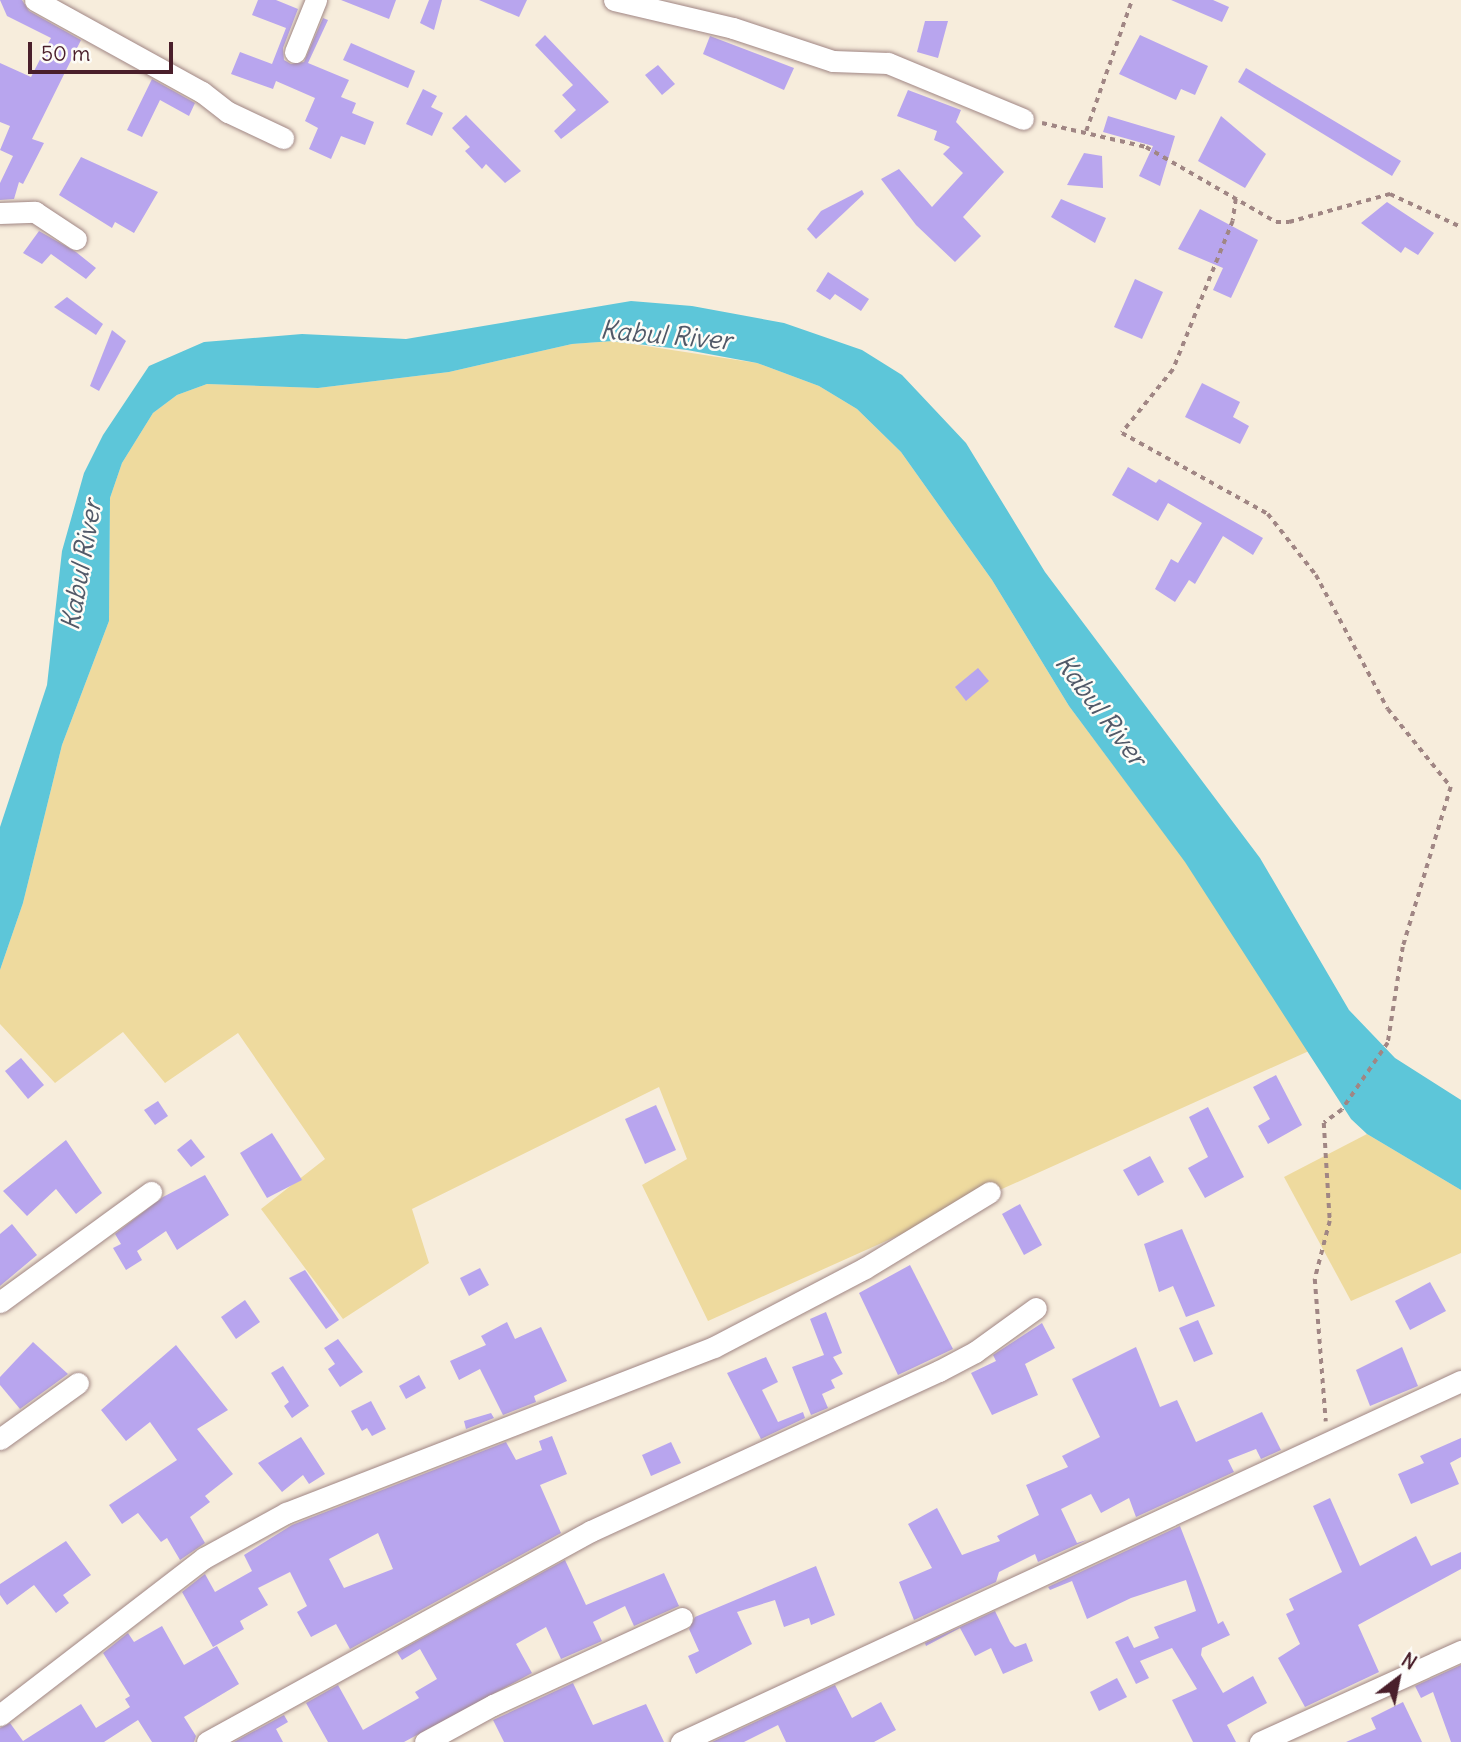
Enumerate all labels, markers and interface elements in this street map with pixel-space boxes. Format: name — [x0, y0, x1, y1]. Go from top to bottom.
scale bar — [32, 28, 177, 72]
text: 50 m — [41, 40, 90, 67]
water label: Kabul River — [599, 314, 733, 356]
water label: Kabul River — [54, 497, 108, 633]
water label: Kabul River — [1049, 648, 1153, 772]
north arrow — [1363, 1644, 1433, 1714]
text: N — [1397, 1648, 1421, 1675]

